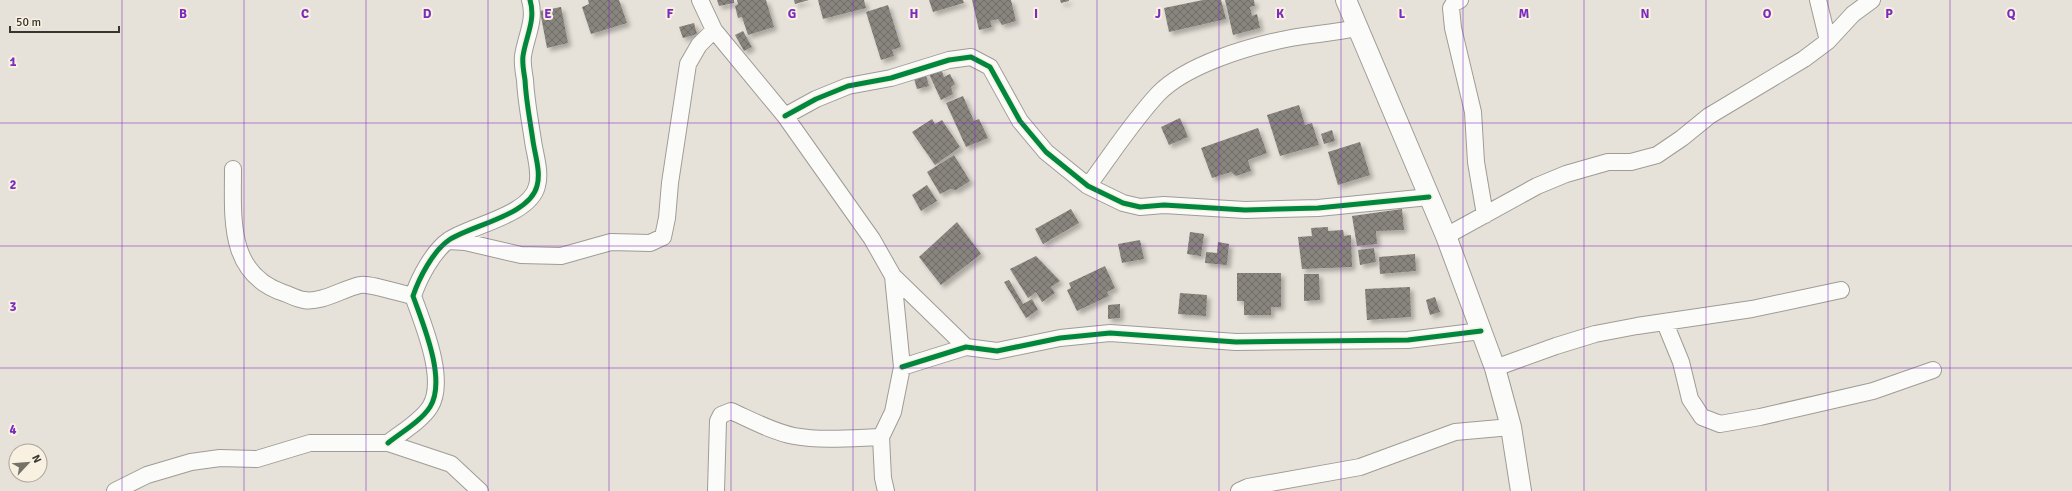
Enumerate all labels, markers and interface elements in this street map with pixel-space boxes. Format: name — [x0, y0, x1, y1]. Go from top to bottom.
text: B — [179, 6, 187, 22]
text: C — [301, 6, 309, 22]
text: D — [423, 6, 432, 22]
text: E — [544, 6, 552, 22]
text: F — [667, 6, 674, 22]
text: G — [788, 6, 796, 22]
text: H — [910, 6, 918, 22]
text: I — [1034, 6, 1038, 22]
text: J — [1155, 6, 1161, 22]
text: K — [1276, 6, 1284, 22]
text: L — [1399, 6, 1406, 22]
text: M — [1519, 6, 1530, 22]
text: N — [1640, 6, 1650, 22]
text: O — [1763, 6, 1772, 22]
text: P — [1885, 6, 1893, 22]
text: Q — [2007, 6, 2016, 22]
scale bar — [10, 8, 119, 34]
text: 50 m — [16, 15, 41, 30]
text: 1 — [9, 54, 17, 70]
text: 2 — [9, 177, 17, 193]
text: 3 — [9, 299, 17, 315]
text: 4 — [9, 422, 17, 438]
north arrow — [8, 443, 48, 483]
text: N — [29, 453, 44, 465]

